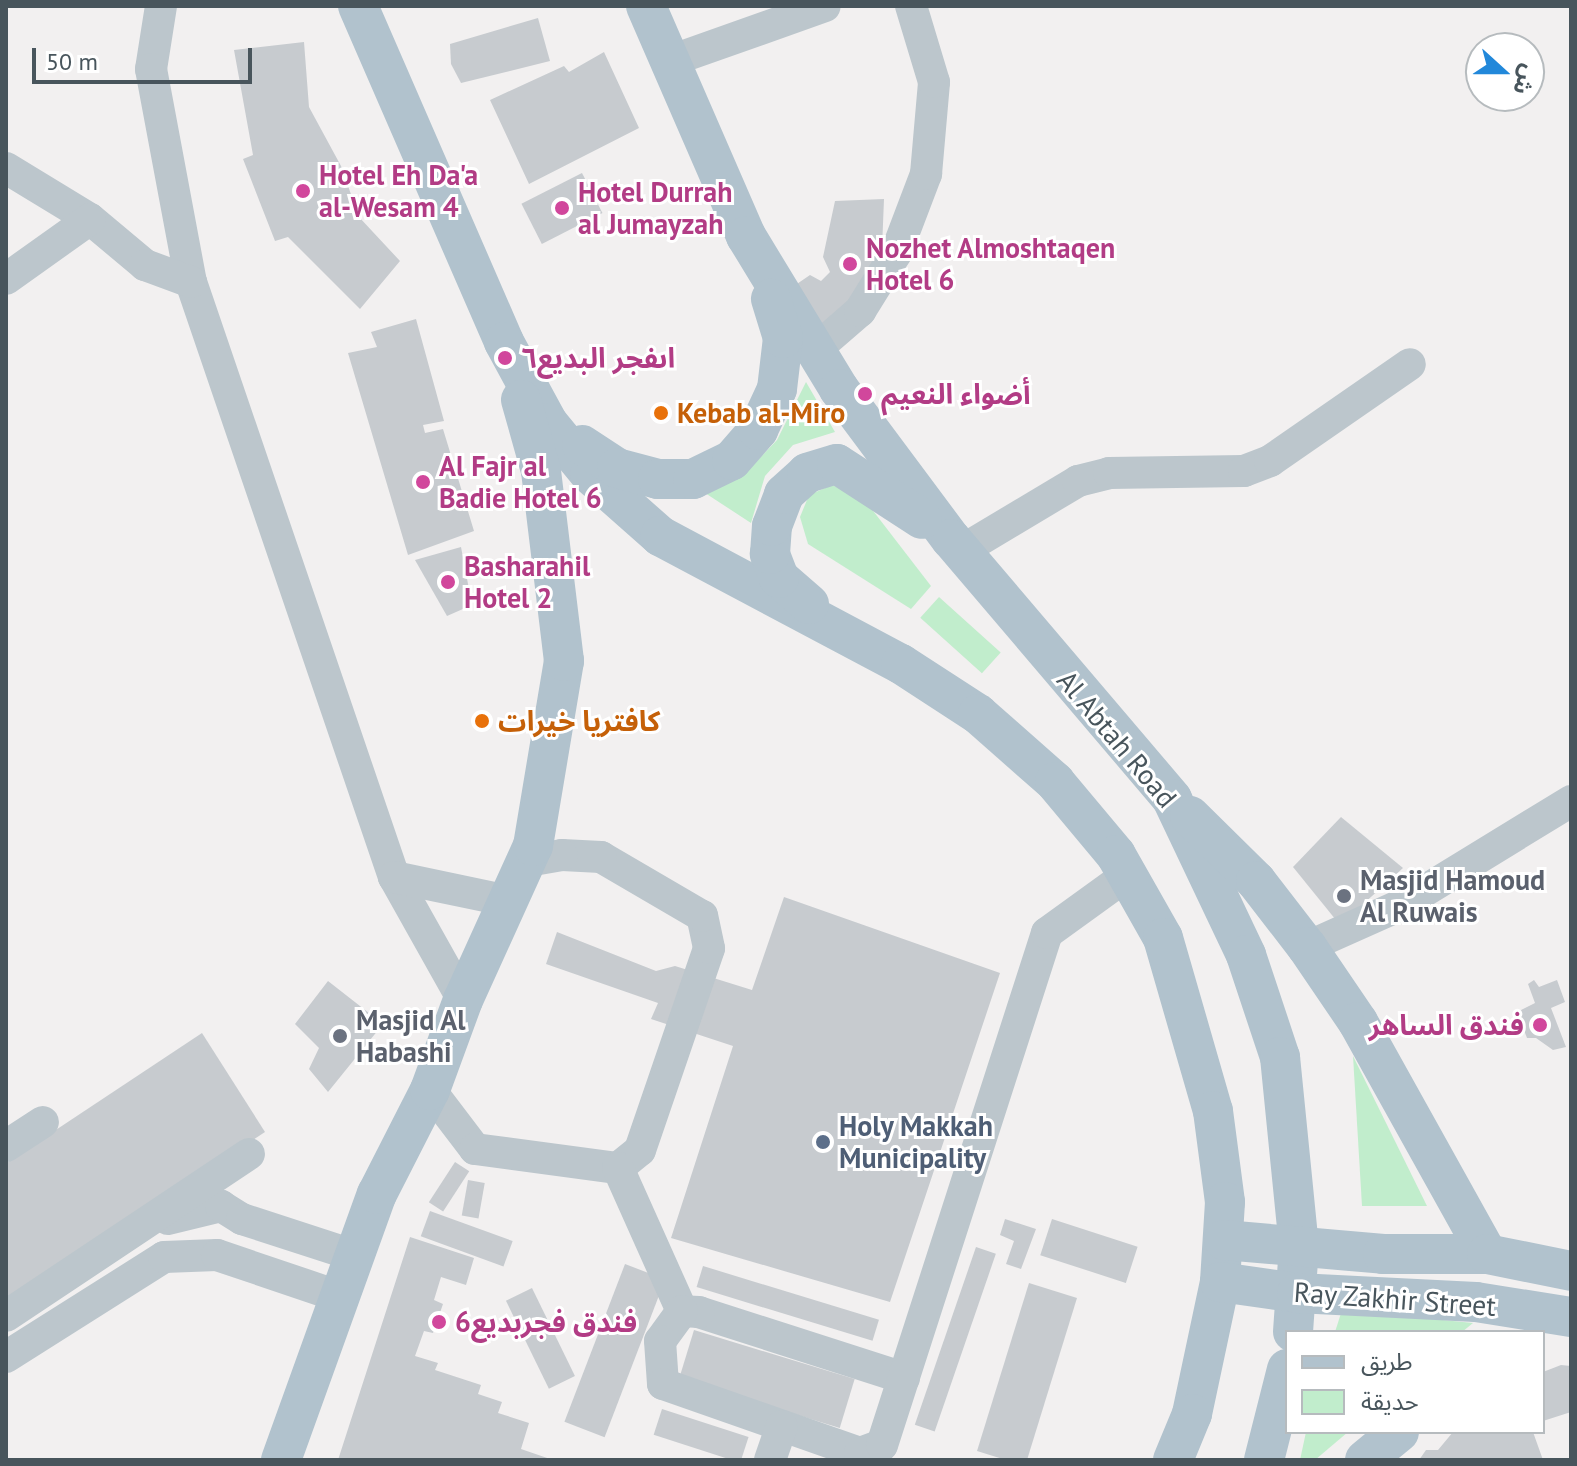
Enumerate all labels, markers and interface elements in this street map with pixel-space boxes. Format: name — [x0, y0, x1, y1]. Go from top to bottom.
scale bar — [36, 32, 256, 82]
north arrow — [1465, 32, 1545, 112]
text: 50 m — [46, 46, 98, 77]
text: ش — [1507, 61, 1544, 99]
place label: Hotel Eh Da'a al-Wesam 4 — [319, 158, 478, 224]
place label: Hotel Durrah al Jumayzah — [578, 175, 732, 241]
marker: Hotel Eh Da'a al-Wesam 4 — [294, 182, 312, 200]
marker: Hotel Durrah al Jumayzah — [553, 199, 571, 217]
place label: Nozhet Almoshtaqen Hotel 6 — [866, 231, 1116, 297]
marker: Nozhet Almoshtaqen Hotel 6 — [841, 255, 859, 273]
place label: اىفجر البديع٦ — [521, 341, 675, 375]
marker: اىفجر البديع٦ — [496, 349, 514, 367]
place label: أضواء النعيم — [881, 377, 1031, 411]
marker: أضواء النعيم — [856, 385, 874, 403]
place label: Kebab al-Miro — [677, 396, 845, 430]
marker: Kebab al-Miro — [652, 404, 670, 422]
place label: Al Fajr al Badie Hotel 6 — [439, 449, 602, 515]
marker: Al Fajr al Badie Hotel 6 — [414, 473, 432, 491]
place label: Basharahil Hotel 2 — [464, 549, 590, 615]
marker: Basharahil Hotel 2 — [439, 573, 457, 591]
street label: Al Abtah Road — [1050, 663, 1184, 815]
place label: كافتريا خيرات — [498, 704, 660, 738]
marker: كافتريا خيرات — [473, 712, 491, 730]
place label: Masjid Hamoud Al Ruwais — [1360, 863, 1545, 929]
marker: Masjid Hamoud Al Ruwais — [1335, 887, 1353, 905]
place label: Masjid Al Habashi — [356, 1003, 466, 1069]
place label: فندق الساهر — [1369, 1008, 1524, 1042]
marker: فندق الساهر — [1531, 1016, 1549, 1034]
marker: Masjid Al Habashi — [331, 1027, 349, 1045]
place label: Holy Makkah Municipality — [839, 1109, 994, 1175]
marker: Holy Makkah Municipality — [814, 1133, 832, 1151]
street label: Ray Zakhir Street — [1292, 1275, 1498, 1323]
place label: فندق فجربديع6 — [455, 1305, 637, 1339]
marker: فندق فجربديع6 — [430, 1313, 448, 1331]
legend — [1285, 1330, 1545, 1434]
text: طريق — [1361, 1346, 1413, 1377]
text: حديقة — [1361, 1386, 1419, 1417]

